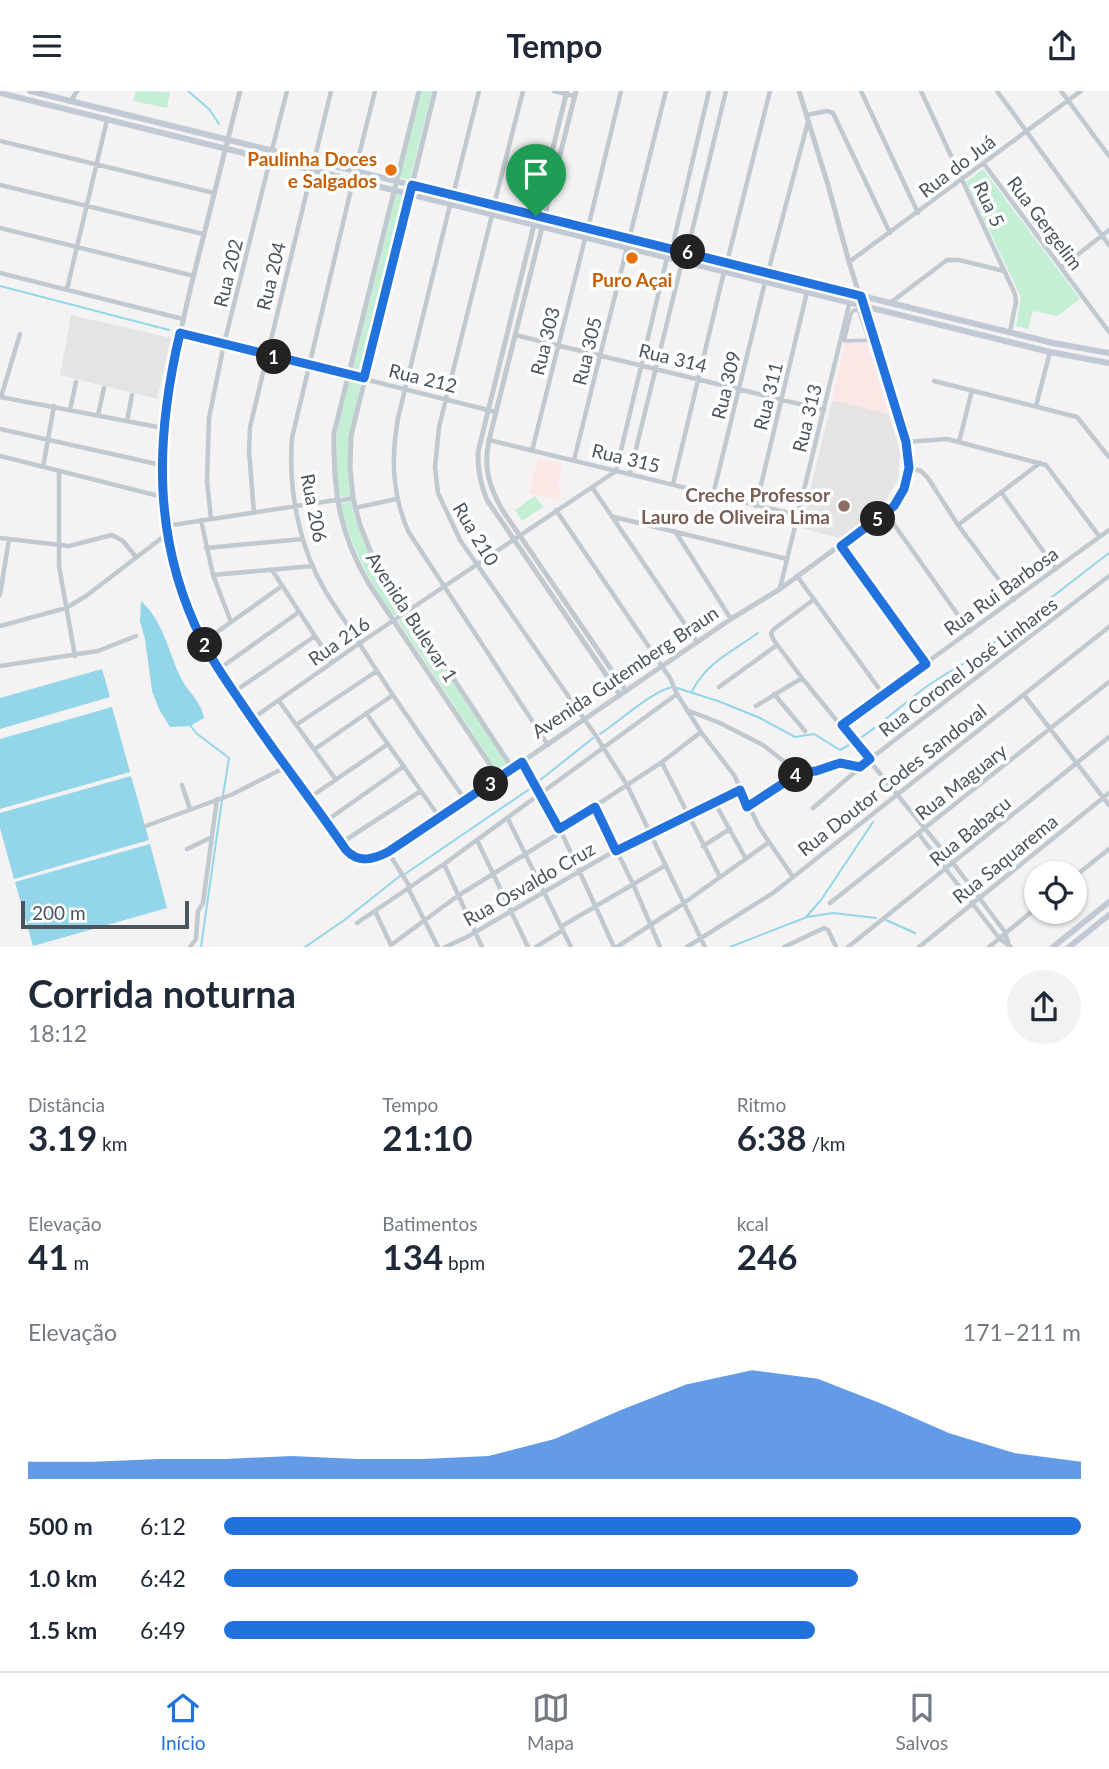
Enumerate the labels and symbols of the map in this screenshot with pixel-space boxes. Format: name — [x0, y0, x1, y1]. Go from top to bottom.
street label: Rua do Juá — [914, 129, 1000, 202]
pin — [506, 144, 566, 216]
place label: Paulinha Doces e Salgados — [247, 147, 377, 192]
marker: Paulinha Doces e Salgados — [383, 162, 399, 178]
street label: Rua Gergelim — [1003, 171, 1088, 274]
street label: Rua 5 — [969, 177, 1010, 230]
pin: 6 — [670, 235, 706, 269]
street label: Rua 202 — [208, 236, 247, 309]
street label: Rua 204 — [251, 239, 290, 312]
marker: Puro Açai — [624, 250, 640, 266]
place label: Puro Açai — [592, 268, 672, 291]
street label: Rua 303 — [525, 304, 564, 377]
street label: Rua 305 — [567, 314, 606, 387]
street label: Rua 314 — [637, 338, 710, 377]
pin: 1 — [256, 339, 292, 375]
street label: Rua 309 — [706, 348, 745, 421]
street label: Rua 212 — [387, 358, 460, 397]
street label: Rua 311 — [748, 359, 787, 432]
street label: Rua 313 — [787, 381, 826, 454]
street label: Rua 315 — [590, 438, 663, 477]
street label: Rua 206 — [297, 472, 332, 544]
place label: Creche Professor Lauro de Oliveira Lima — [641, 483, 831, 528]
street label: Rua 210 — [449, 498, 504, 569]
marker: Creche Professor Lauro de Oliveira Lima — [836, 498, 852, 514]
pin: 5 — [860, 501, 896, 537]
street label: Rua Rui Barbosa — [939, 541, 1062, 640]
street label: Avenida Bulevar 1 — [362, 547, 463, 686]
street label: Rua Coronel José Linhares — [874, 592, 1062, 741]
street label: Avenida Gutemberg Braun — [527, 601, 722, 743]
street label: Rua 216 — [304, 611, 374, 670]
pin: 2 — [188, 627, 222, 663]
street label: Rua Doutor Codes Sandoval — [793, 699, 991, 860]
street label: Rua Maguary — [910, 739, 1011, 824]
pin: 4 — [778, 757, 814, 793]
pin: 3 — [474, 767, 508, 801]
street label: Rua Babaçu — [924, 791, 1015, 870]
street label: Rua Saquarema — [948, 809, 1062, 908]
street label: Rua Osvaldo Cruz — [459, 837, 599, 931]
scale bar — [21, 897, 189, 929]

